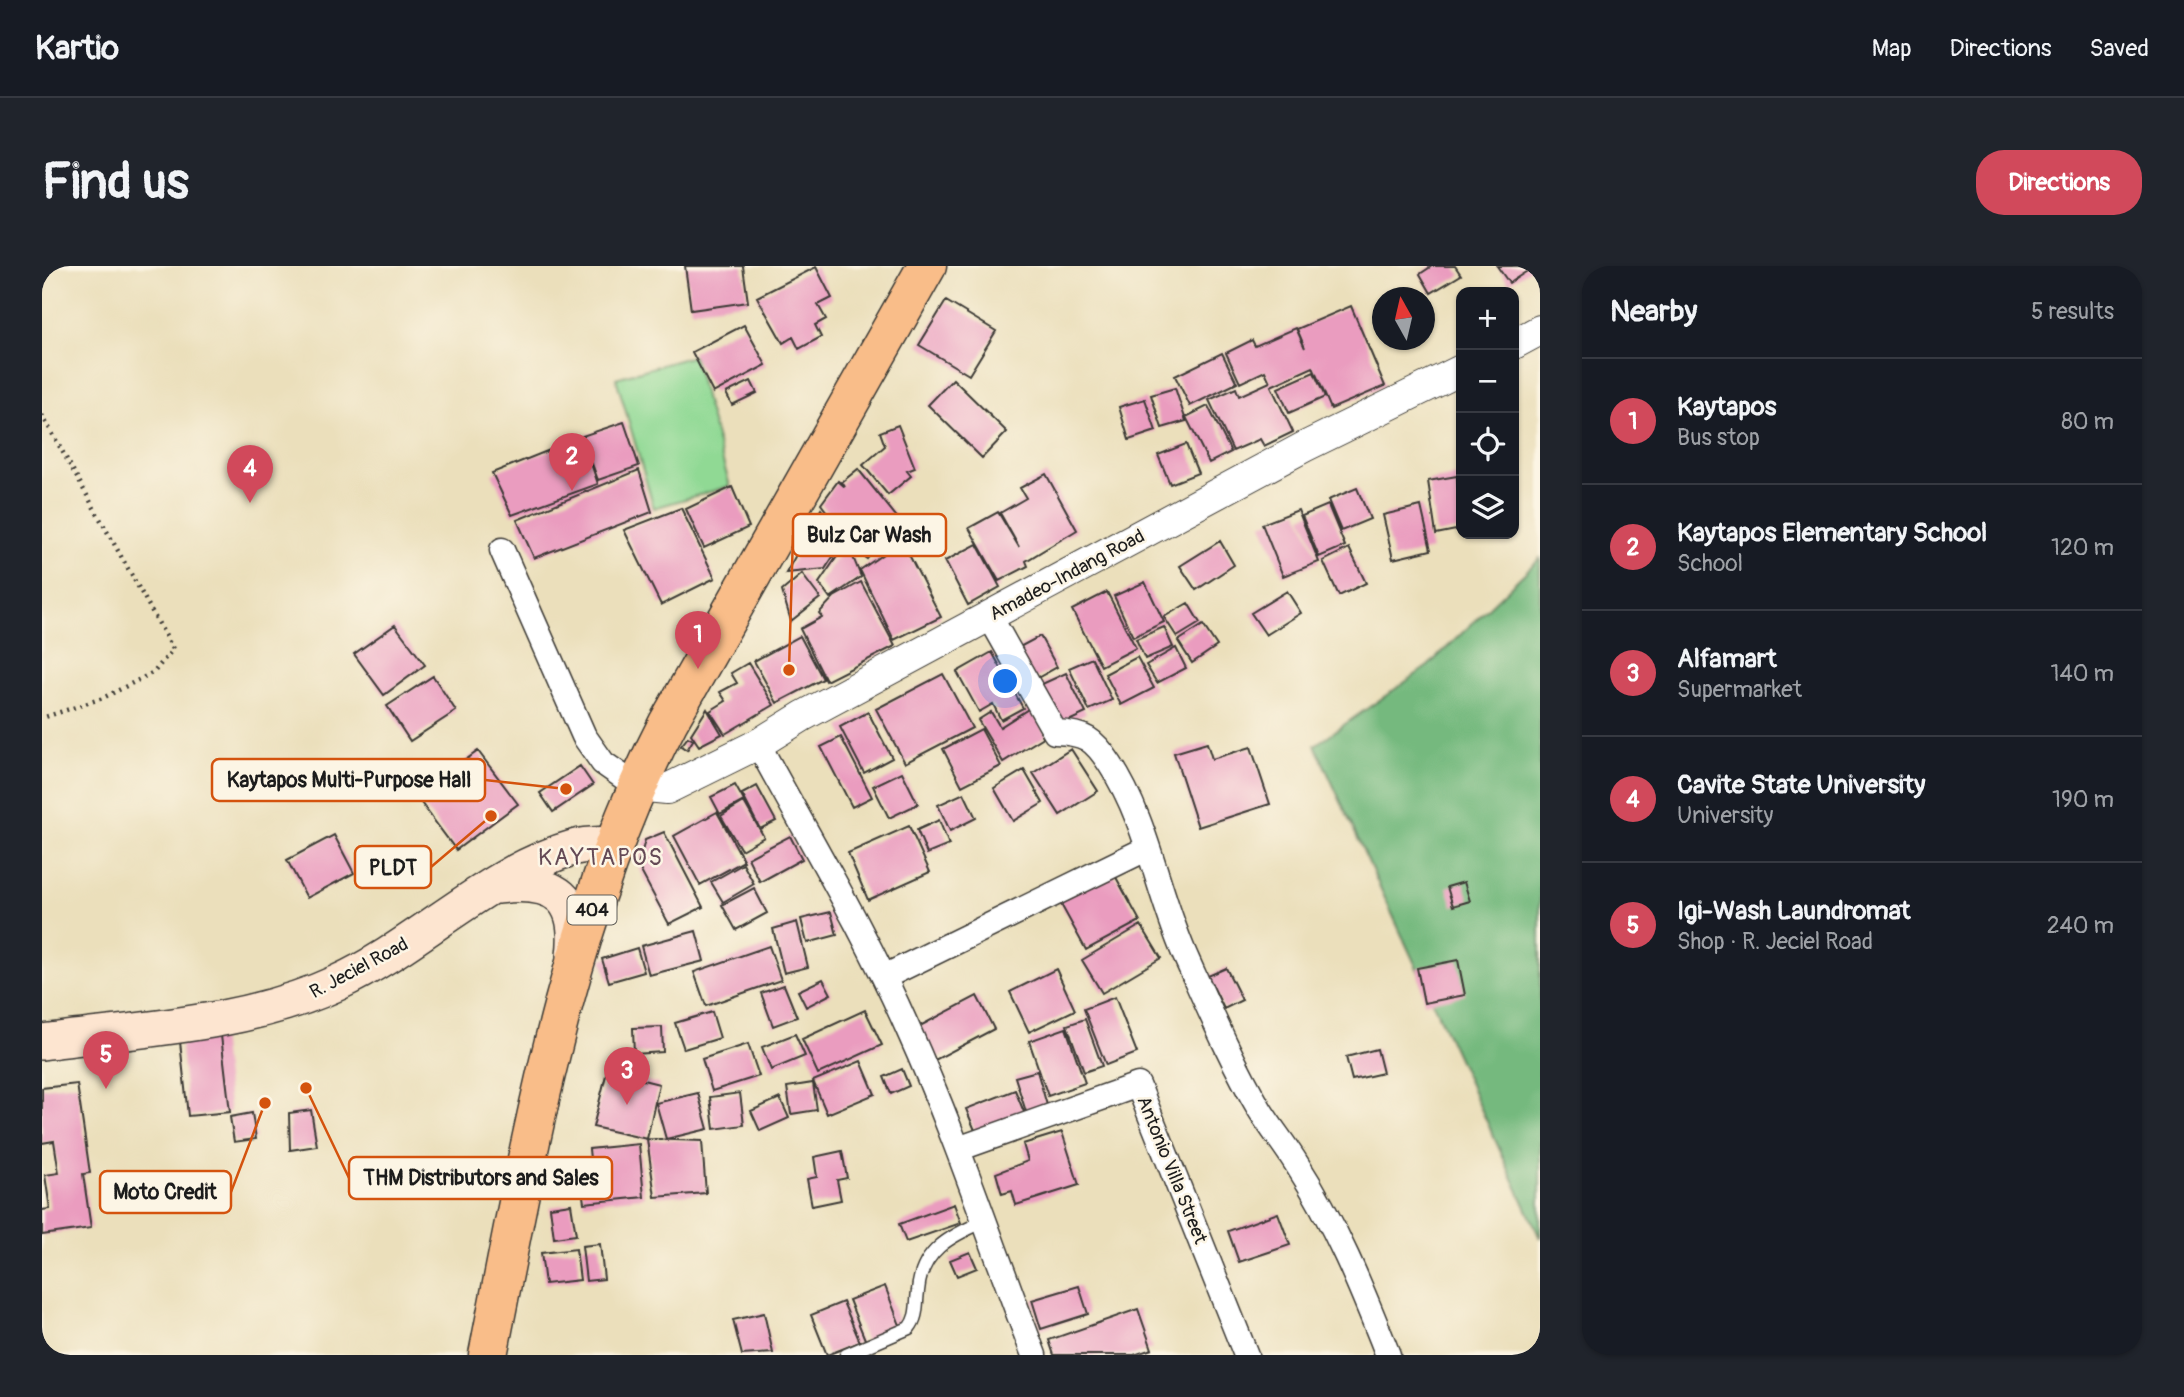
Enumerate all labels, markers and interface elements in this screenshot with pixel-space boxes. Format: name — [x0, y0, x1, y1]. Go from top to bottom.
text: Kartio — [35, 28, 119, 69]
text: Map — [1872, 34, 1912, 63]
text: Directions — [1950, 34, 2051, 63]
text: Saved — [2089, 34, 2149, 63]
button: Directions — [1976, 150, 2142, 215]
text: Find us — [42, 152, 189, 213]
north arrow — [1372, 287, 1435, 350]
map controls — [1456, 287, 1519, 539]
button: + — [1456, 287, 1519, 350]
text: Nearby — [1610, 293, 1697, 330]
text: 5 results — [2031, 297, 2114, 326]
button: − — [1456, 350, 1519, 413]
text: Kaytapos — [1677, 391, 1776, 423]
text: 1 — [1629, 407, 1638, 436]
text: 80 m — [2061, 407, 2114, 436]
button: locate — [1456, 413, 1519, 476]
text: Bus stop — [1677, 423, 1760, 452]
pin: 2 — [549, 433, 595, 491]
pin: 4 — [227, 445, 273, 503]
button: layers — [1456, 476, 1519, 539]
callout: Bulz Car Wash — [793, 514, 946, 556]
text: Kaytapos Elementary School — [1677, 517, 1987, 549]
text: Bulz Car Wash — [807, 522, 931, 549]
street label: Amadeo-Indang Road — [985, 524, 1149, 626]
text: 2 — [1627, 533, 1639, 562]
text: 120 m — [2051, 533, 2114, 562]
text: School — [1677, 549, 1743, 578]
pin: 1 — [675, 611, 721, 669]
text: Alfamart — [1677, 643, 1777, 675]
text: 3 — [1627, 659, 1639, 688]
text: 140 m — [2051, 659, 2114, 688]
your location — [988, 664, 1022, 698]
text: Supermarket — [1677, 675, 1802, 704]
callout: Kaytapos Multi-Purpose Hall — [212, 759, 485, 801]
text: Kaytapos Multi-Purpose Hall — [227, 767, 471, 794]
text: Cavite State University — [1677, 769, 1925, 801]
text: 4 — [1626, 785, 1640, 814]
text: 190 m — [2052, 785, 2114, 814]
text: University — [1677, 801, 1773, 830]
district label: KAYTAPOS — [538, 843, 664, 872]
callout: PLDT — [355, 846, 431, 888]
text: PLDT — [369, 855, 417, 882]
text: Igi-Wash Laundromat — [1677, 895, 1910, 927]
road number: 404 — [568, 896, 616, 924]
text: 5 — [1627, 911, 1639, 940]
text: 240 m — [2047, 911, 2114, 940]
text: Shop · R. Jeciel Road — [1677, 927, 1873, 956]
street label: R. Jeciel Road — [306, 932, 412, 1004]
pin: 5 — [83, 1031, 129, 1089]
pin: 3 — [604, 1047, 650, 1105]
street label: Antonio Villa Street — [1131, 1093, 1213, 1248]
callout: THM Distributors and Sales — [349, 1157, 612, 1199]
text: THM Distributors and Sales — [362, 1165, 599, 1192]
callout: Moto Credit — [100, 1171, 231, 1213]
text: Moto Credit — [113, 1179, 217, 1206]

